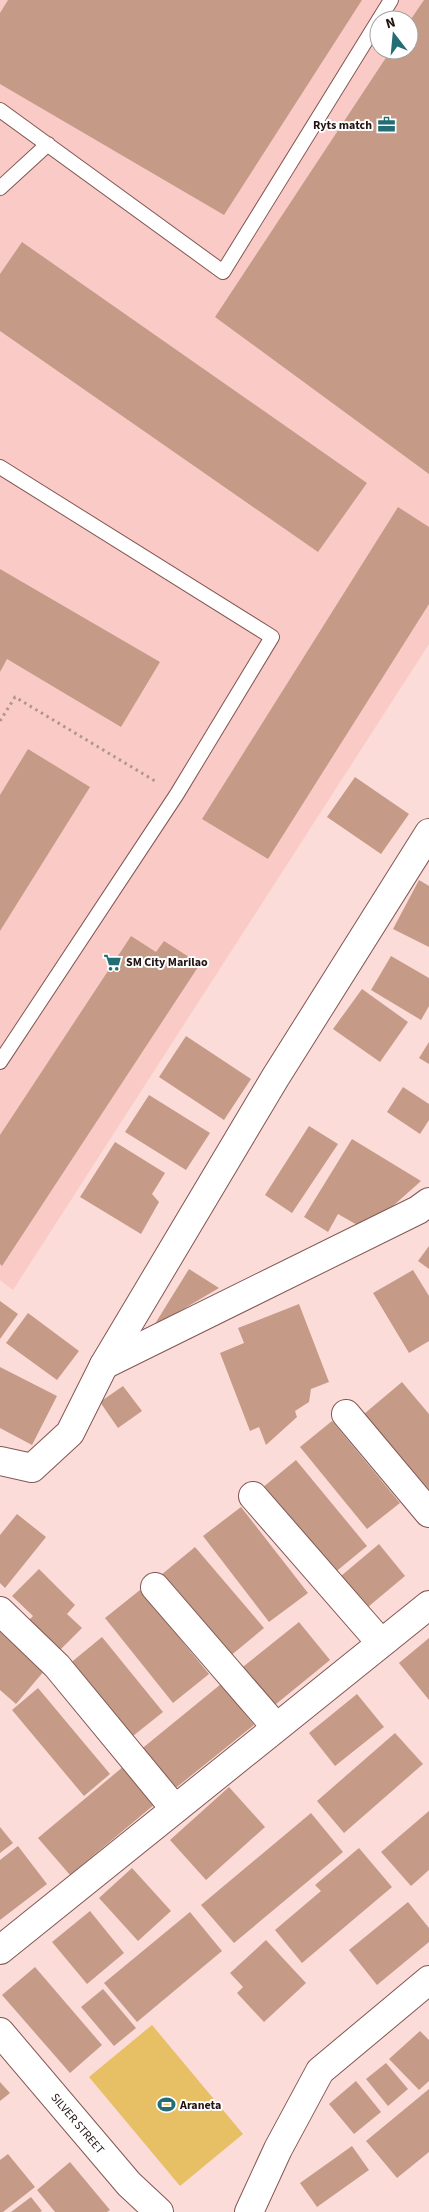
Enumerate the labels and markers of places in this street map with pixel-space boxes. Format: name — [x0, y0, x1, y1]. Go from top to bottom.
office icon: Ryts match — [376, 115, 396, 135]
place label: Ryts match — [313, 117, 372, 134]
supermarket icon: SM City Marilao — [102, 952, 122, 972]
place label: SM City Marilao — [126, 954, 208, 971]
sports icon: Araneta — [156, 2095, 176, 2115]
place label: Araneta — [179, 2097, 221, 2114]

